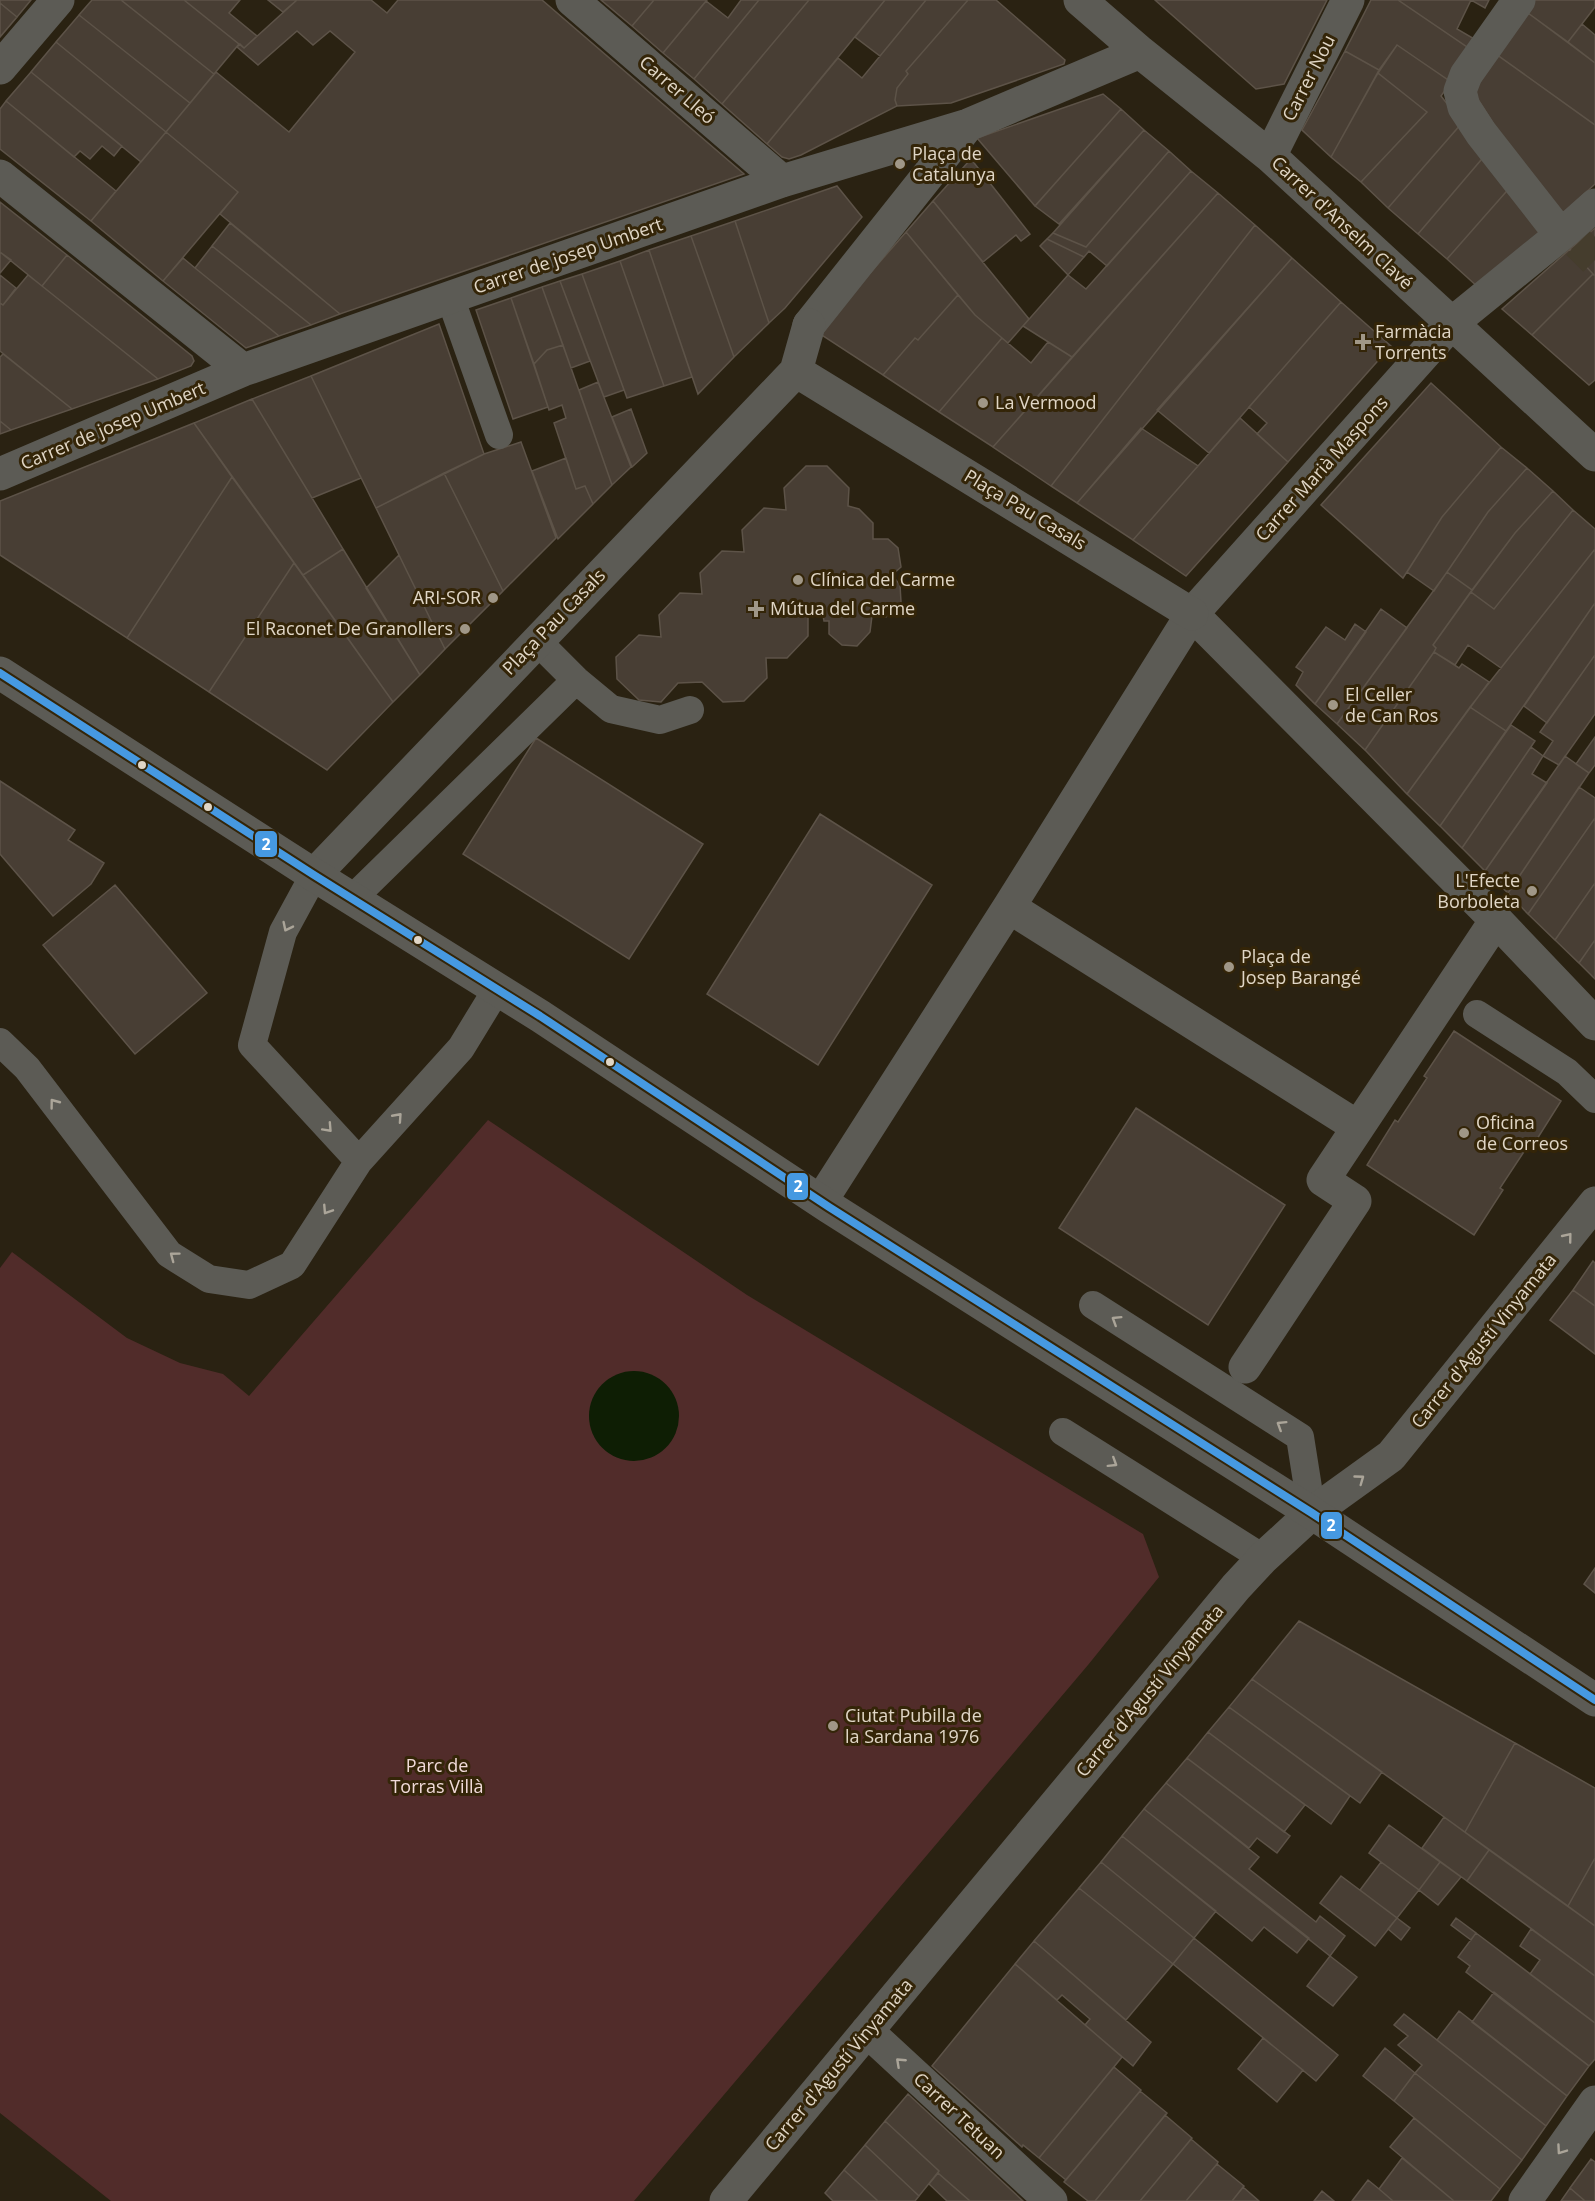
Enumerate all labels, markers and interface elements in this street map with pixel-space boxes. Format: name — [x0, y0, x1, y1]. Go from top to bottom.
street label: Carrer Nou — [1276, 30, 1340, 125]
street label: Carrer Lleó — [635, 50, 721, 129]
place label: Plaça de Catalunya — [912, 141, 995, 186]
street label: Carrer d'Anselm Clavé — [1267, 150, 1419, 294]
marker: Plaça de Catalunya — [893, 157, 907, 171]
street label: Carrer de josep Umbert — [470, 211, 665, 299]
place label: Farmàcia Torrents — [1375, 319, 1451, 364]
marker: Farmàcia Torrents — [1356, 335, 1370, 349]
street label: Carrer de josep Umbert — [17, 375, 209, 475]
place label: La Vermood — [995, 390, 1097, 414]
street label: Carrer Marià Maspons — [1250, 391, 1393, 546]
marker: La Vermood — [976, 396, 990, 410]
street label: Plaça Pau Casals — [960, 463, 1091, 555]
street label: Plaça Pau Casals — [497, 563, 610, 679]
place label: Clínica del Carme — [810, 567, 955, 591]
marker: Clínica del Carme — [791, 573, 805, 587]
place label: ARI-SOR — [413, 585, 481, 609]
marker: ARI-SOR — [486, 591, 500, 605]
place label: Mútua del Carme — [770, 596, 915, 620]
marker: Mútua del Carme — [747, 600, 765, 618]
place label: El Raconet De Granollers — [246, 616, 453, 640]
marker: El Raconet De Granollers — [458, 622, 472, 636]
place label: El Celler de Can Ros — [1345, 682, 1438, 727]
marker: El Celler de Can Ros — [1326, 698, 1340, 712]
unlabelled marker — [136, 759, 148, 771]
unlabelled marker — [202, 801, 214, 813]
line badge: 2 — [254, 830, 278, 858]
text: 2 — [261, 833, 271, 855]
place label: L'Efecte Borboleta — [1437, 868, 1520, 913]
marker: L'Efecte Borboleta — [1525, 884, 1539, 898]
one-way arrow — [282, 920, 294, 931]
unlabelled marker — [412, 934, 424, 946]
place label: Plaça de Josep Barangé — [1239, 944, 1361, 989]
marker: Plaça de Josep Barangé — [1222, 960, 1236, 974]
unlabelled marker — [604, 1056, 616, 1068]
one-way arrow — [50, 1099, 61, 1110]
place label: Oficina de Correos — [1476, 1110, 1568, 1155]
one-way arrow — [391, 1113, 402, 1124]
one-way arrow — [321, 1121, 332, 1131]
marker: Oficina de Correos — [1457, 1126, 1471, 1140]
line badge: 2 — [786, 1172, 809, 1201]
text: 2 — [793, 1175, 803, 1197]
one-way arrow — [323, 1203, 334, 1214]
one-way arrow — [1561, 1233, 1572, 1244]
street label: Carrer d'Agustí Vinyamata — [1405, 1248, 1561, 1433]
one-way arrow — [170, 1252, 181, 1263]
one-way arrow — [1112, 1316, 1123, 1327]
one-way arrow — [1277, 1420, 1287, 1432]
one-way arrow — [1106, 1456, 1117, 1467]
one-way arrow — [1353, 1475, 1364, 1486]
line badge: 2 — [1320, 1511, 1343, 1540]
text: 2 — [1326, 1514, 1336, 1536]
street label: Carrer d'Agustí Vinyamata — [1070, 1599, 1228, 1782]
place label: Ciutat Pubilla de la Sardana 1976 — [845, 1703, 982, 1748]
marker: Ciutat Pubilla de la Sardana 1976 — [826, 1719, 840, 1733]
park label: Parc de Torras Villà — [390, 1753, 484, 1798]
street label: Carrer d'Agustí Vinyamata — [759, 1973, 917, 2156]
one-way arrow — [896, 2058, 906, 2069]
street label: Carrer Tetuan — [909, 2067, 1011, 2164]
one-way arrow — [1557, 2144, 1568, 2155]

